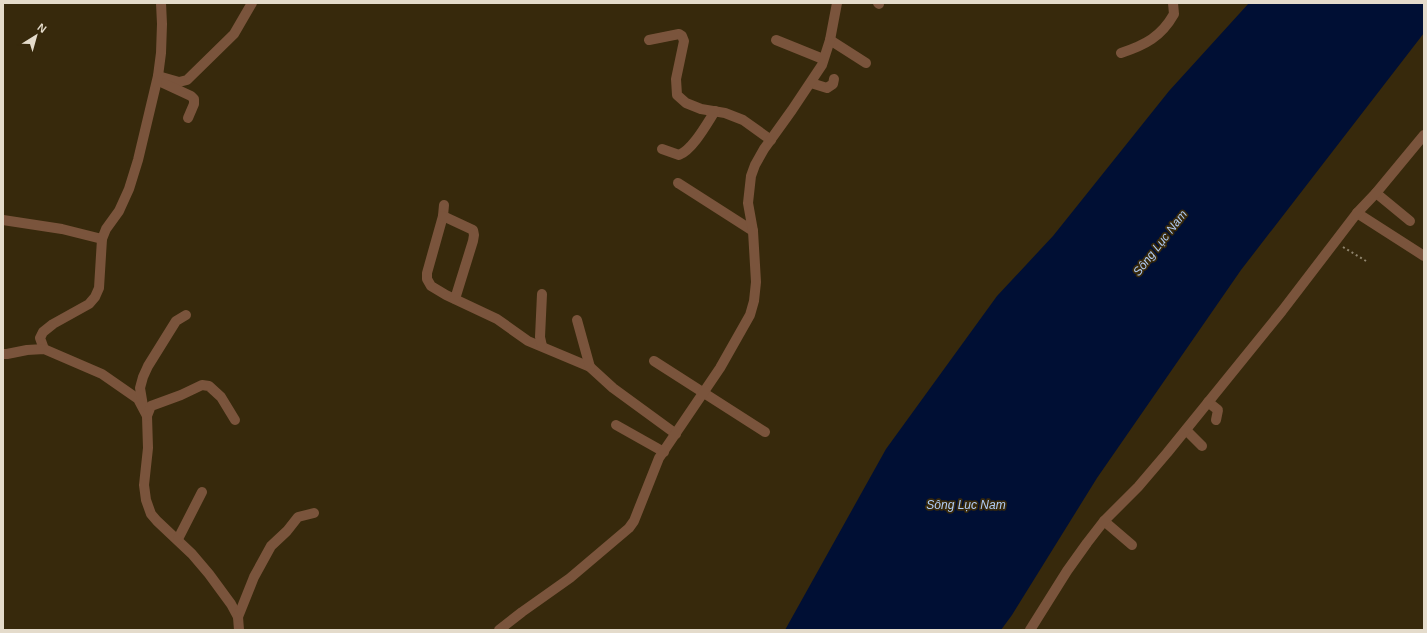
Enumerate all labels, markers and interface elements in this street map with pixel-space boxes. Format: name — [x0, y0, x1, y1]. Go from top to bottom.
north arrow — [16, 16, 56, 56]
text: N — [35, 21, 49, 35]
water label: Sông Lục Nam — [1130, 207, 1190, 279]
water label: Sông Lục Nam — [926, 498, 1006, 512]

